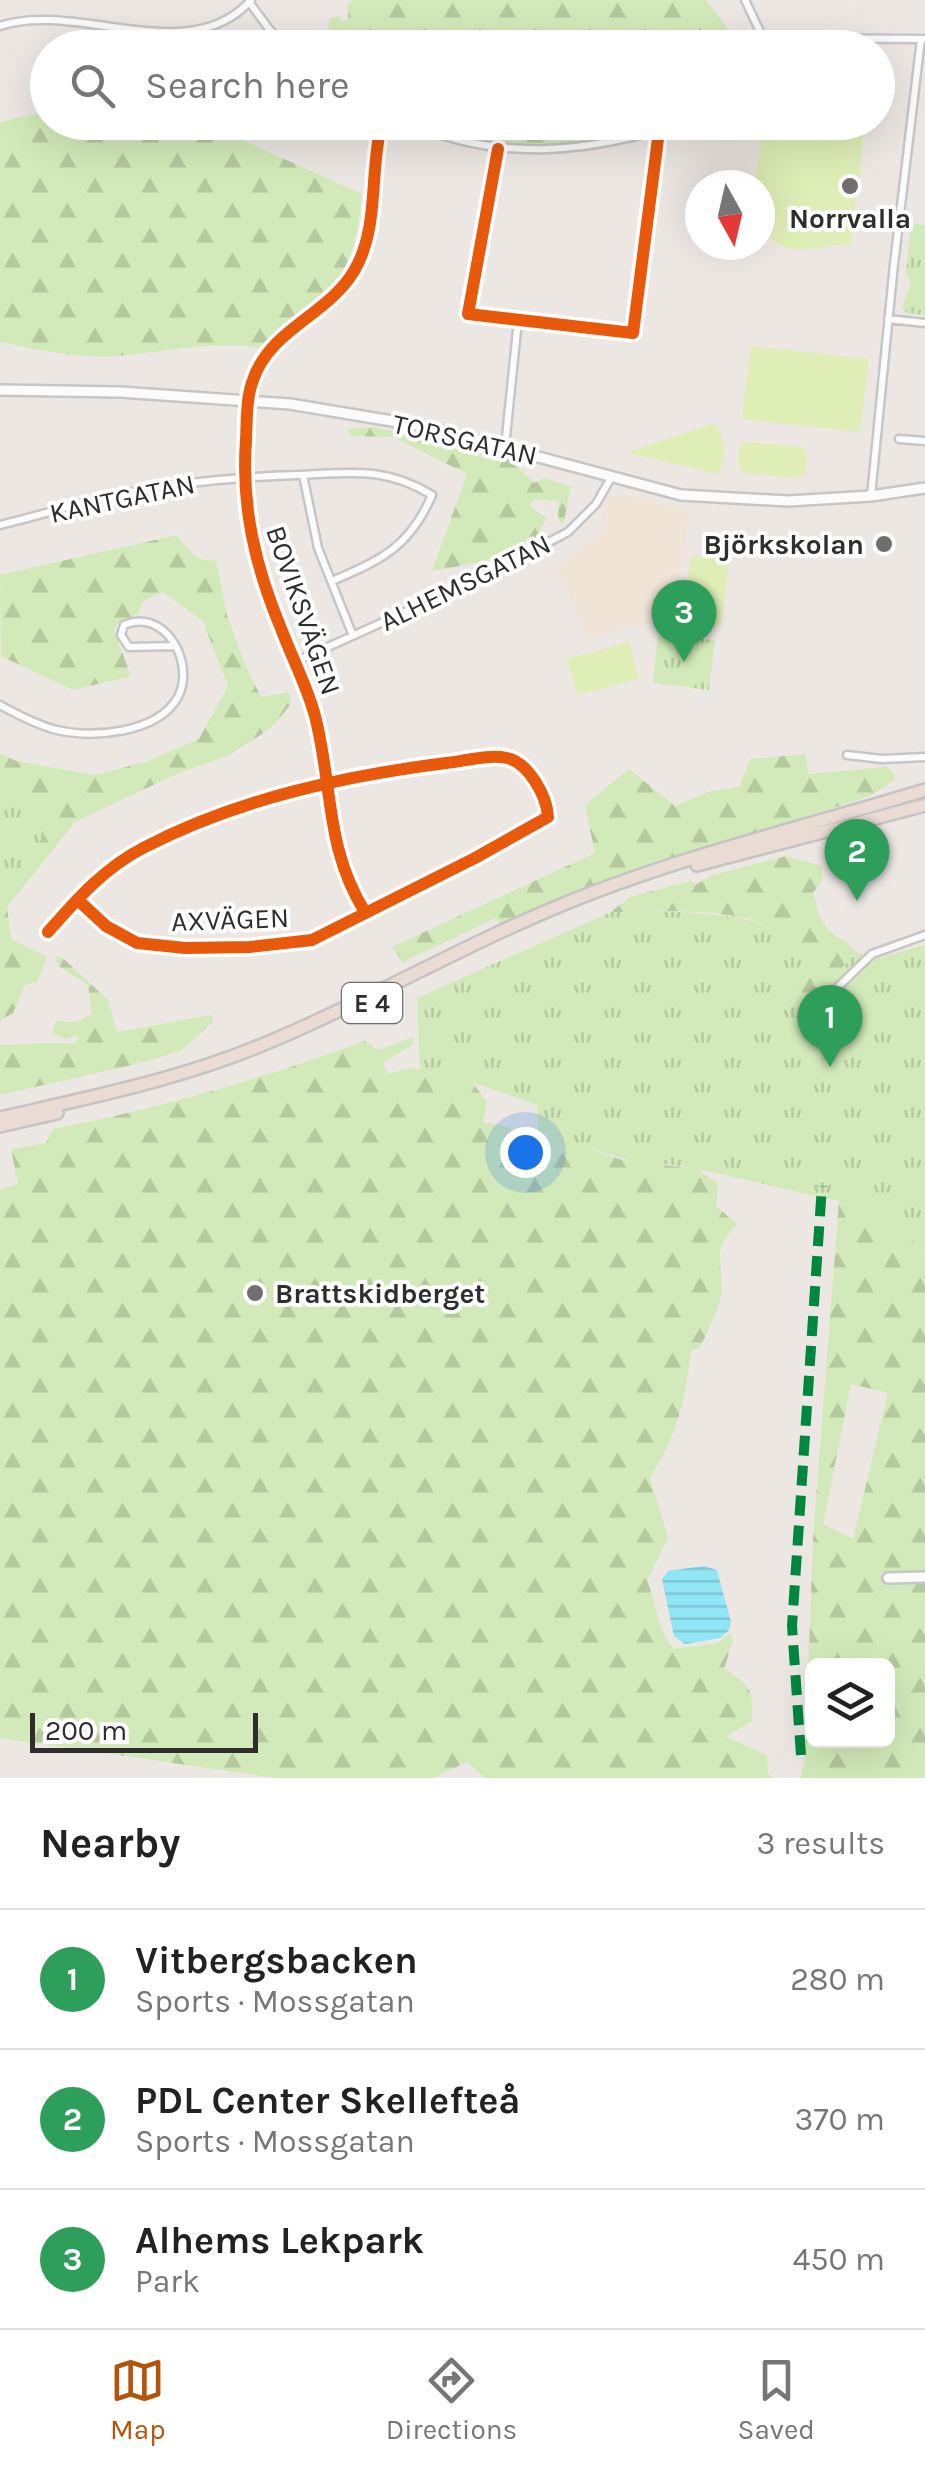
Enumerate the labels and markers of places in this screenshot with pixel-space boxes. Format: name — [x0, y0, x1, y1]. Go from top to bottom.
marker: Norrvalla — [839, 175, 861, 197]
place label: Norrvalla — [789, 202, 911, 235]
place label: Björkskolan — [704, 528, 864, 561]
marker: Björkskolan — [873, 533, 895, 555]
pin: 3 — [652, 580, 716, 662]
pin: 2 — [824, 818, 890, 901]
pin: 1 — [798, 984, 862, 1067]
place label: Brattskidberget — [275, 1277, 485, 1310]
marker: Brattskidberget — [244, 1282, 266, 1304]

